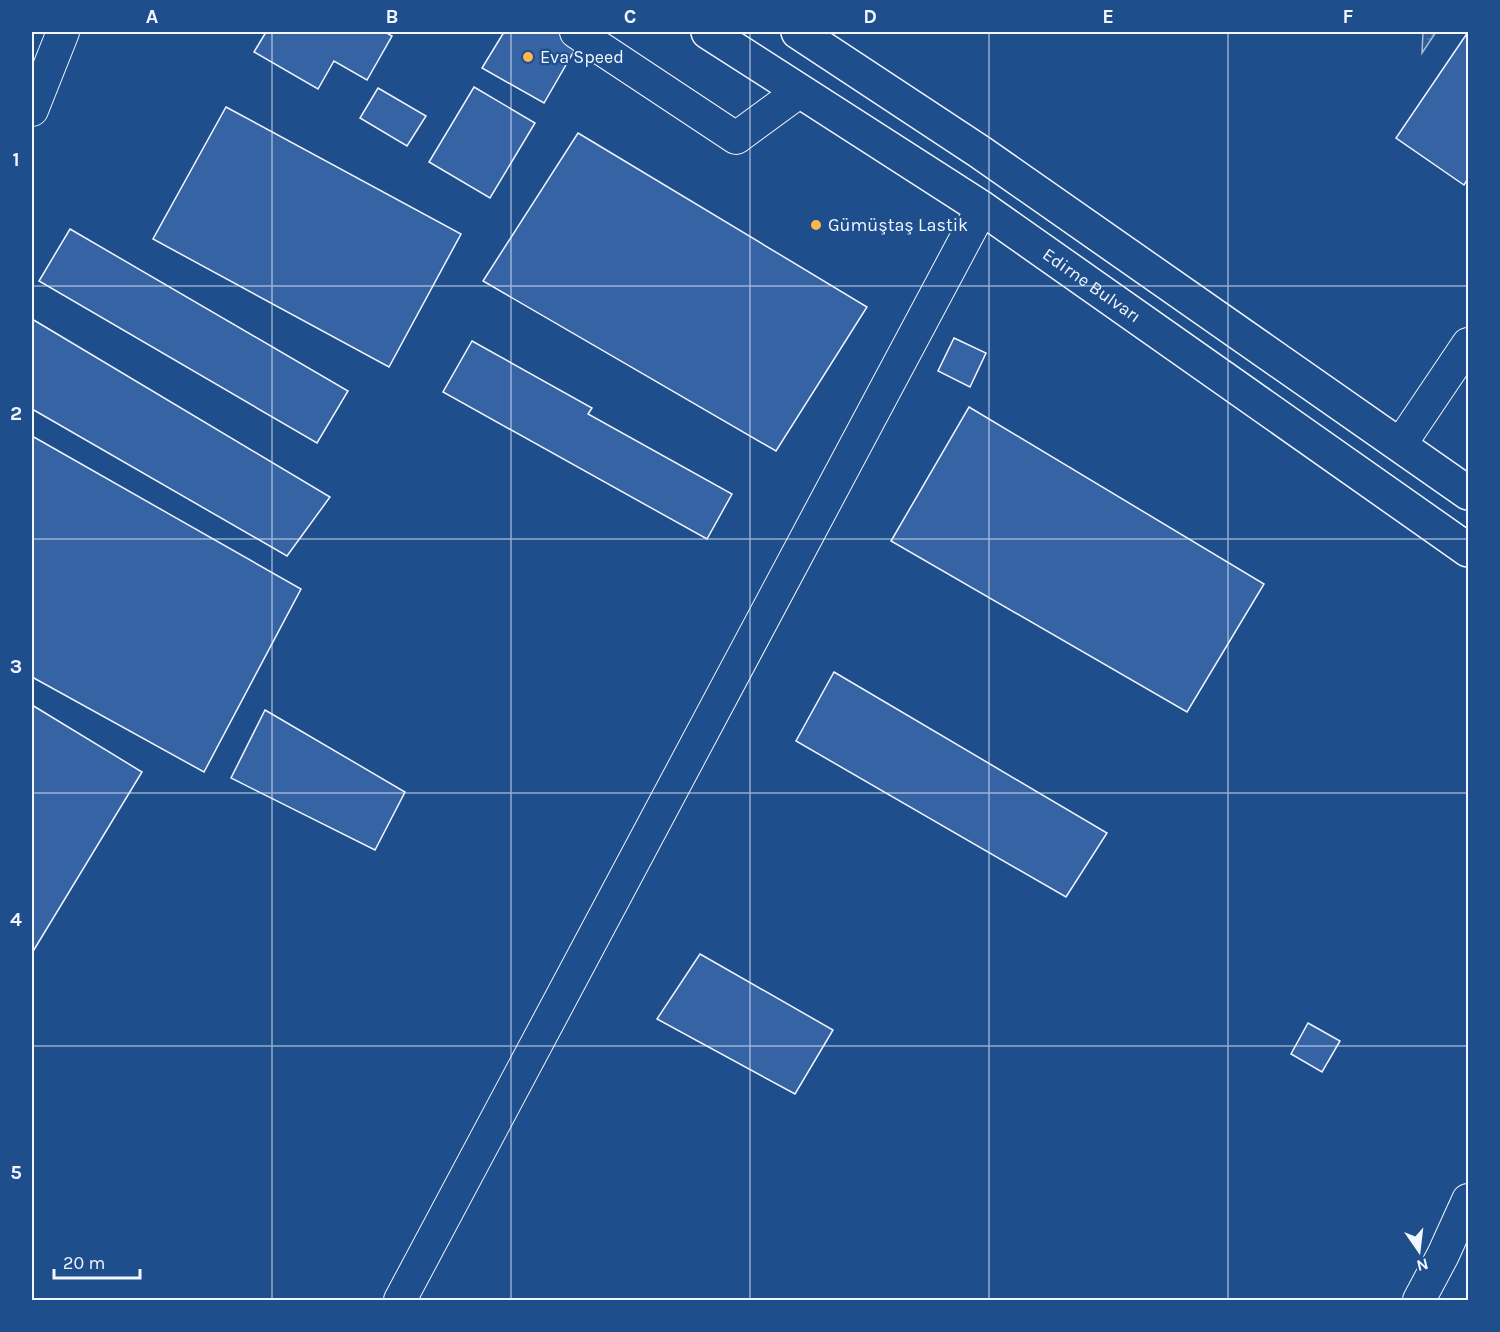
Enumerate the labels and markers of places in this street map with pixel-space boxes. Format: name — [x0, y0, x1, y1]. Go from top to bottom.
place label: Eva Speed — [540, 46, 624, 68]
marker: Eva Speed — [521, 50, 535, 64]
place label: Gümüştaş Lastik — [828, 214, 968, 236]
marker: Gümüştaş Lastik — [809, 218, 823, 232]

